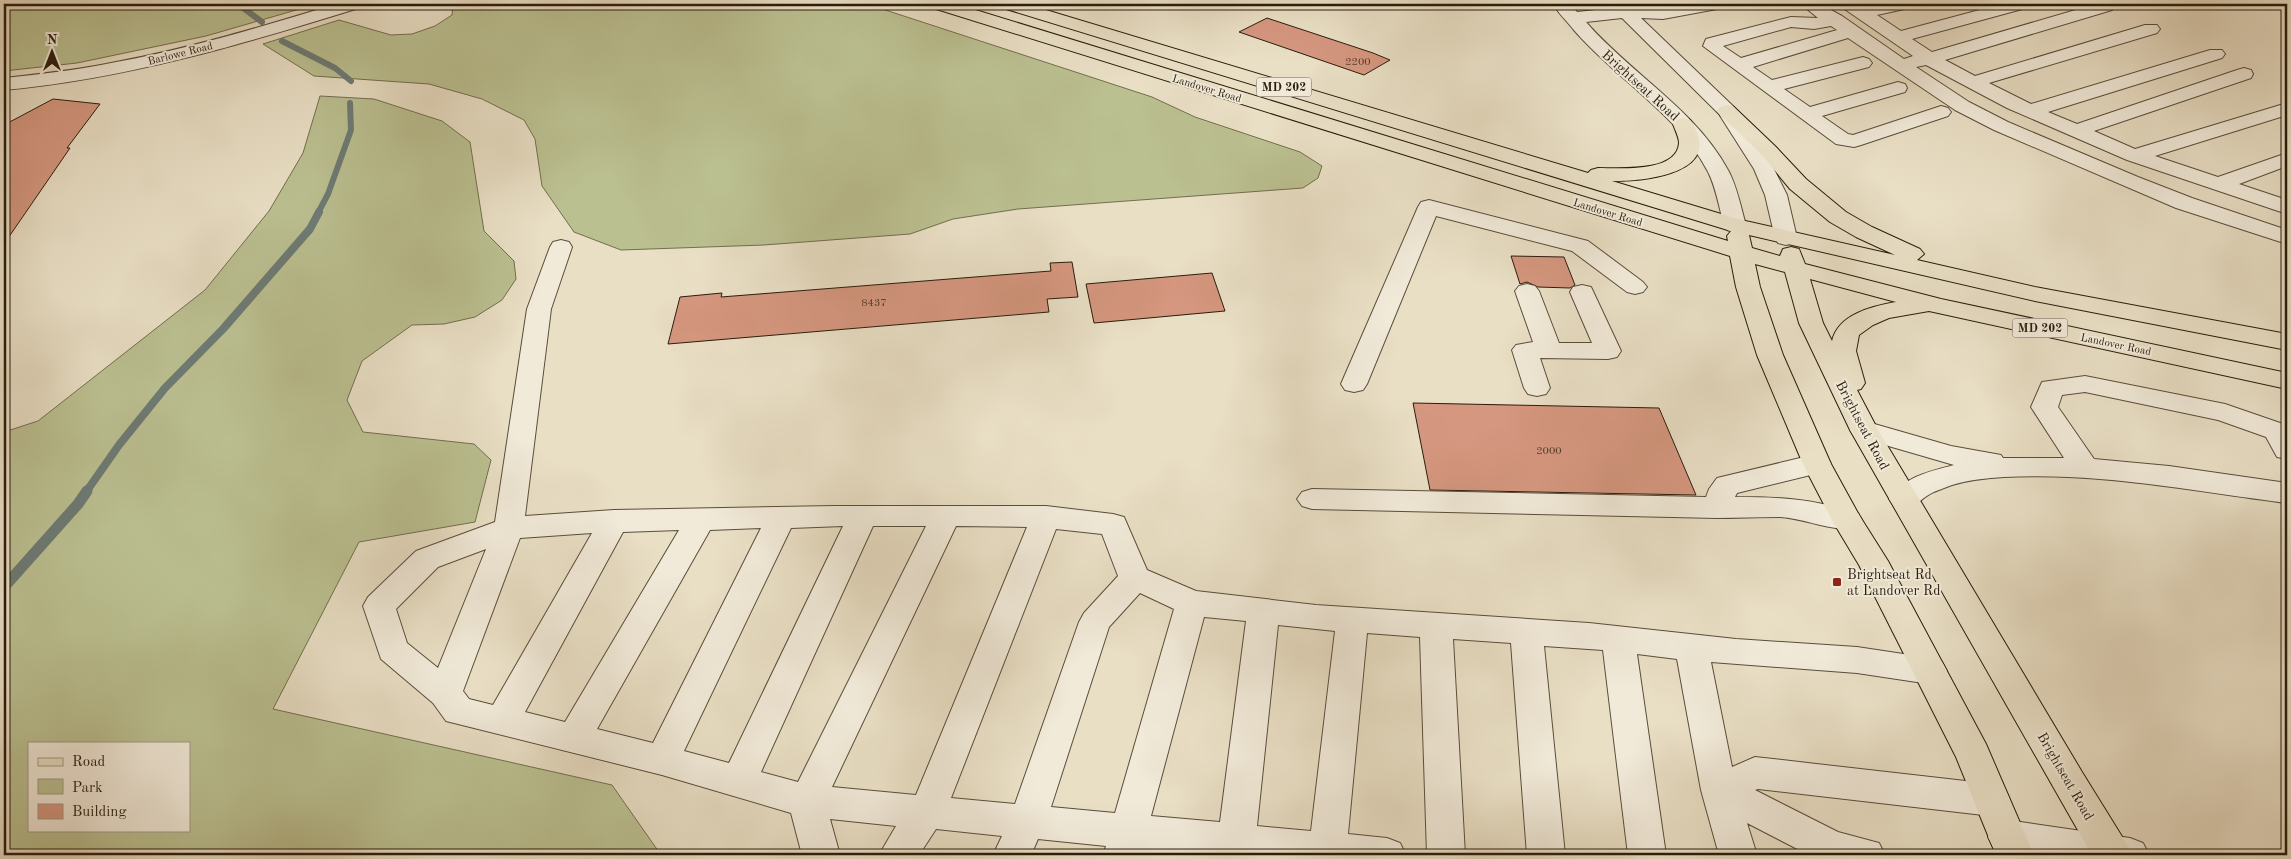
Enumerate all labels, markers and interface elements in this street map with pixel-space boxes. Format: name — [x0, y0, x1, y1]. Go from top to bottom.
north arrow — [28, 28, 78, 78]
text: N — [47, 33, 58, 47]
street label: Barlowe Road — [147, 41, 214, 68]
street label: Brightseat Road — [1599, 48, 1682, 124]
house number: 2200 — [1345, 57, 1371, 68]
street label: Landover Road — [1171, 74, 1243, 105]
road number: MD 202 — [1256, 77, 1312, 96]
street label: Landover Road — [1572, 198, 1644, 229]
house number: 8437 — [861, 298, 887, 309]
road number: MD 202 — [2012, 318, 2068, 338]
street label: Landover Road — [2079, 333, 2152, 358]
street label: Brightseat Road — [1833, 379, 1891, 472]
house number: 2000 — [1536, 446, 1562, 457]
place label: Brightseat Rd at Landover Rd — [1847, 568, 1940, 598]
marker: Brightseat Rd at Landover Rd — [1831, 576, 1843, 588]
street label: Brightseat Road — [2034, 730, 2096, 823]
legend — [28, 742, 190, 832]
text: Road — [72, 755, 106, 770]
text: Park — [72, 781, 103, 796]
text: Building — [72, 805, 127, 820]

